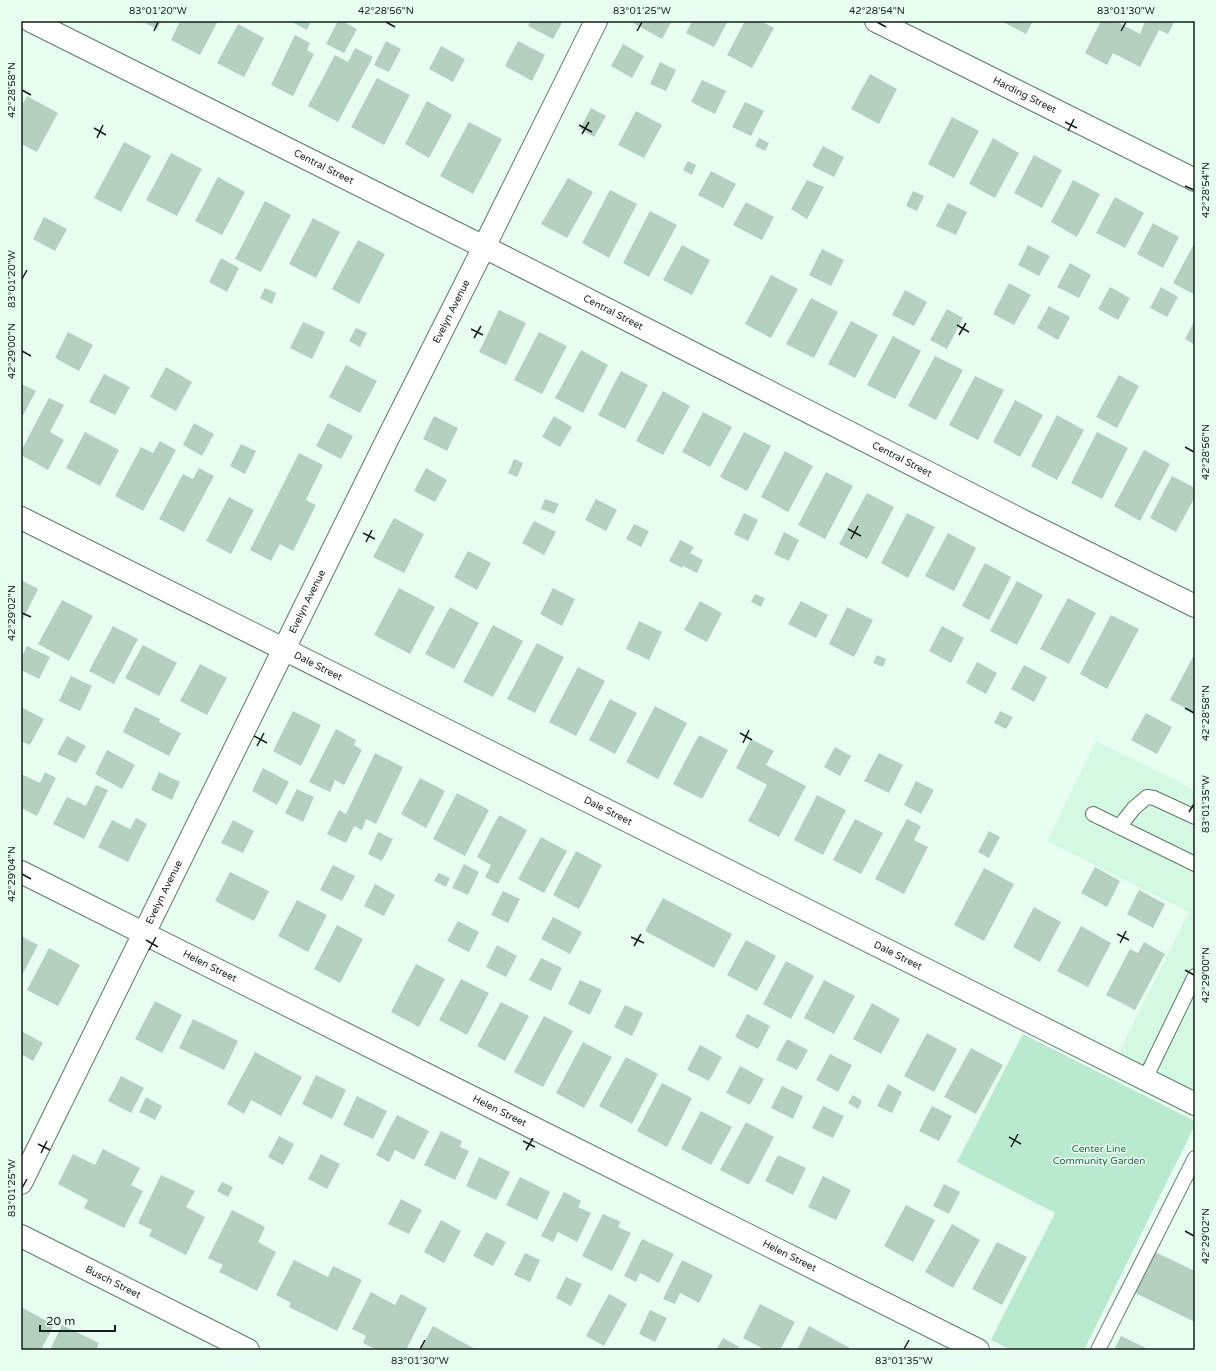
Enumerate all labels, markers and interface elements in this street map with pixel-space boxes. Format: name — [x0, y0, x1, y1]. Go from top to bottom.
text: 83°01'20"W — [129, 5, 187, 17]
text: 42°28'56"N — [358, 5, 414, 17]
text: 83°01'25"W — [613, 5, 671, 17]
text: 42°28'54"N — [849, 5, 905, 17]
text: 83°01'30"W — [1097, 5, 1155, 17]
text: 42°28'58"N — [6, 62, 18, 118]
street label: Harding Street — [991, 74, 1058, 116]
street label: Central Street — [292, 147, 356, 187]
text: 42°28'54"N — [1200, 162, 1212, 218]
text: 83°01'20"W — [6, 250, 18, 308]
street label: Evelyn Avenue — [431, 277, 473, 345]
street label: Central Street — [581, 292, 645, 333]
text: 42°29'00"N — [6, 323, 18, 379]
text: 42°28'56"N — [1200, 424, 1212, 480]
street label: Central Street — [870, 439, 934, 480]
street label: Evelyn Avenue — [287, 568, 328, 636]
text: 42°29'02"N — [6, 585, 18, 641]
street label: Dale Street — [292, 649, 344, 683]
text: 42°28'58"N — [1200, 685, 1212, 741]
text: 83°01'35"W — [1200, 775, 1212, 833]
street label: Dale Street — [582, 794, 634, 828]
text: 42°29'04"N — [6, 846, 18, 902]
street label: Evelyn Avenue — [143, 858, 185, 926]
street label: Dale Street — [872, 939, 924, 973]
text: 42°29'00"N — [1200, 947, 1212, 1003]
street label: Helen Street — [181, 948, 239, 985]
street label: Helen Street — [471, 1093, 529, 1130]
park label: Center Line Community Garden — [1053, 1143, 1145, 1167]
text: 83°01'25"W — [6, 1159, 18, 1217]
text: 42°29'02"N — [1200, 1208, 1212, 1264]
street label: Helen Street — [761, 1237, 819, 1274]
street label: Busch Street — [83, 1263, 143, 1301]
scale bar — [40, 1307, 115, 1333]
text: 20 m — [46, 1314, 75, 1328]
text: 83°01'30"W — [391, 1355, 449, 1367]
text: 83°01'35"W — [875, 1355, 933, 1367]

